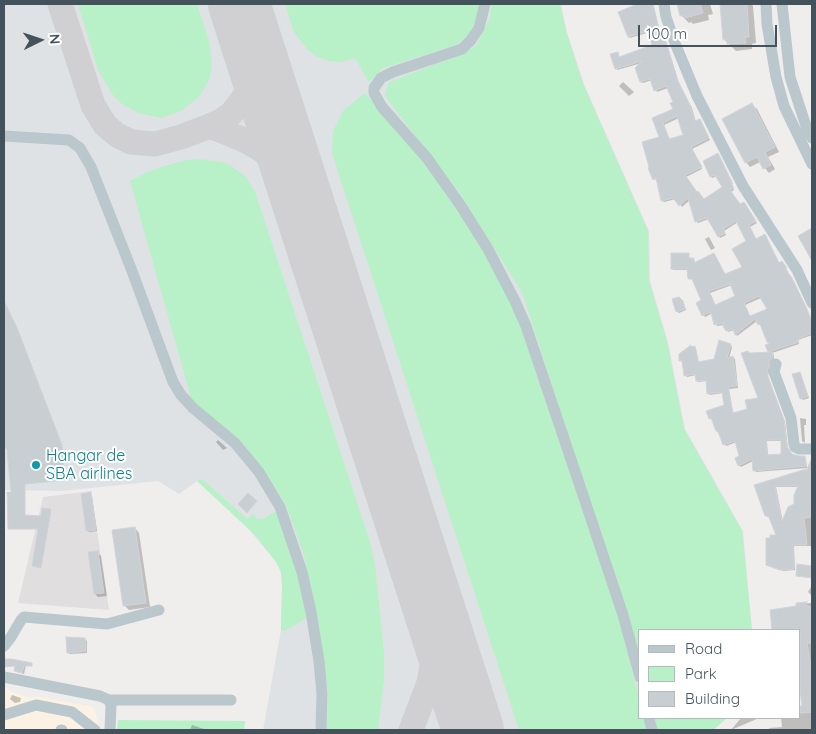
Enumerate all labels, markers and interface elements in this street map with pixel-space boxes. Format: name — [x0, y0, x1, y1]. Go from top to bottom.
north arrow — [15, 15, 65, 65]
scale bar — [641, 15, 780, 47]
text: 100 m — [646, 24, 687, 43]
text: N — [46, 33, 64, 45]
place label: Hangar de SBA airlines — [46, 446, 132, 484]
marker: Hangar de SBA airlines — [30, 459, 42, 471]
legend — [638, 629, 801, 719]
text: Road — [685, 639, 722, 658]
text: Park — [685, 664, 717, 683]
text: Building — [685, 689, 740, 708]

